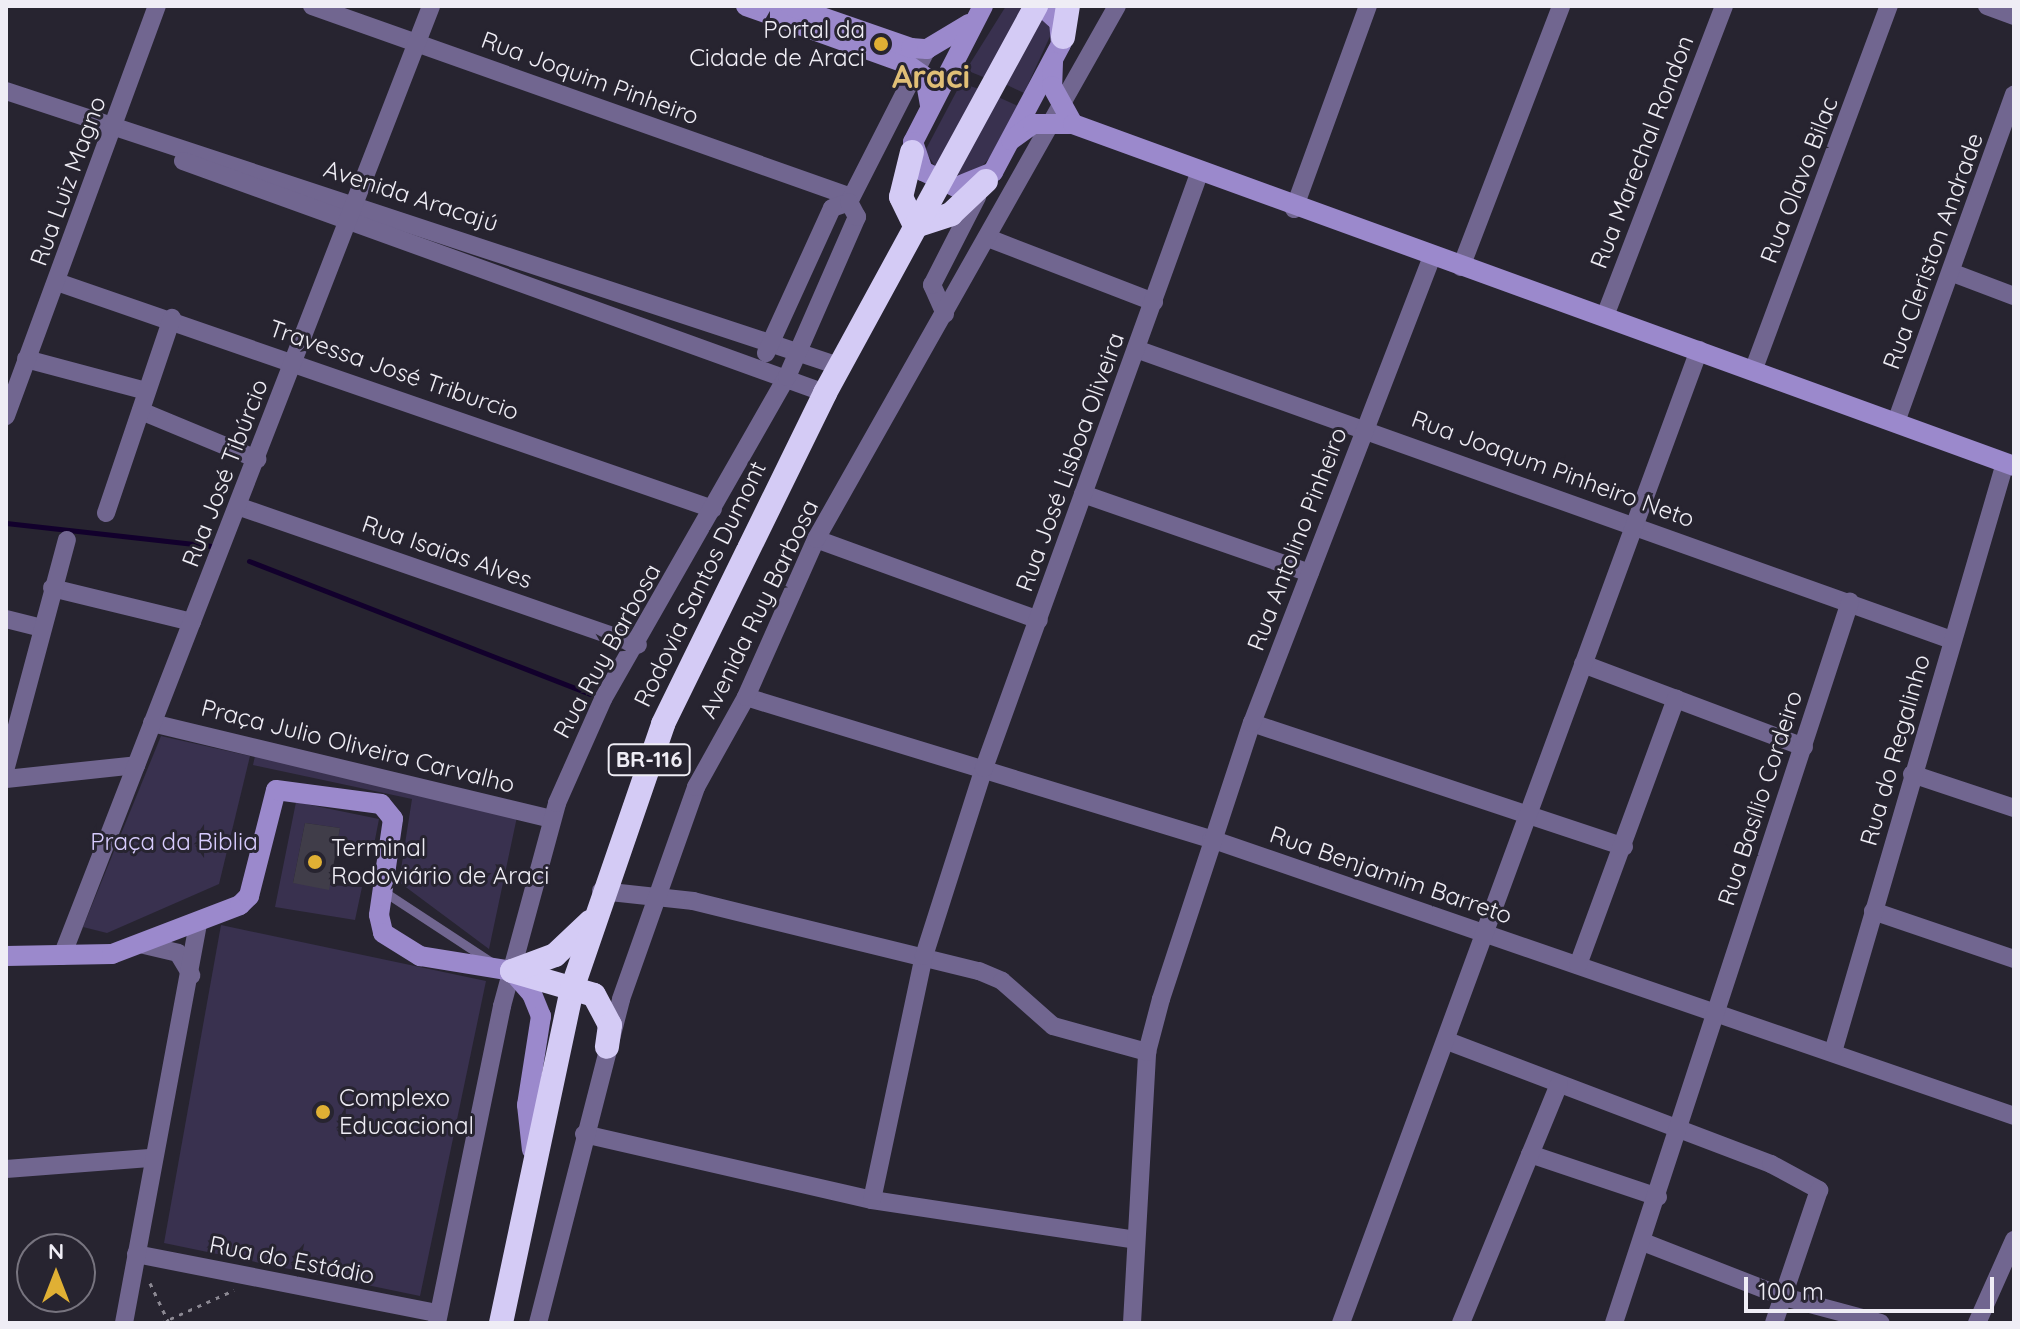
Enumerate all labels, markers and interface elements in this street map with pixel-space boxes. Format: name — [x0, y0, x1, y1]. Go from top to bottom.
place label: Portal da Cidade de Araci — [689, 16, 865, 72]
street label: Rua Joquim Pinheiro — [477, 25, 703, 131]
street label: Rua Marechal Rondon — [1584, 31, 1700, 273]
marker: Portal da Cidade de Araci — [872, 35, 890, 53]
district label: Araci — [892, 57, 970, 95]
street label: Rua Luiz Magno — [24, 92, 112, 270]
street label: Rua Olavo Bilac — [1754, 93, 1844, 267]
street label: Rua Cleriston Andrade — [1877, 129, 1989, 373]
street label: Avenida Aracajú — [320, 154, 502, 238]
street label: Travessa José Triburcio — [265, 314, 523, 426]
street label: Rua José Lisboa Oliveira — [1010, 329, 1130, 595]
street label: Rua José Tibúrcio — [176, 375, 274, 571]
street label: Rua Joaqum Pinheiro Neto — [1408, 404, 1698, 534]
street label: Rua Antolino Pinheiro — [1241, 423, 1353, 655]
street label: Rodovia Santos Dumont — [628, 456, 772, 712]
street label: Avenida Ruy Barbosa — [694, 495, 824, 723]
street label: Rua Isaias Alves — [358, 509, 536, 595]
street label: Rua Ruy Barbosa — [547, 559, 667, 743]
street label: Rua do Regalinho — [1854, 651, 1936, 849]
street label: Rua Basílio Cordeiro — [1712, 687, 1808, 909]
street label: Praça Julio Oliveira Carvalho — [198, 693, 518, 799]
road number: BR-116 — [607, 742, 691, 778]
street label: Rua Benjamim Barreto — [1266, 820, 1516, 930]
park label: Praça da Biblia — [90, 828, 258, 856]
place label: Terminal Rodoviário de Araci — [331, 834, 549, 890]
marker: Terminal Rodoviário de Araci — [306, 853, 324, 871]
place label: Complexo Educacional — [339, 1084, 474, 1140]
marker: Complexo Educacional — [314, 1103, 332, 1121]
street label: Rua do Estádio — [207, 1230, 377, 1290]
north arrow — [16, 1233, 96, 1313]
text: N — [48, 1237, 64, 1265]
scale bar — [1748, 1261, 1998, 1311]
text: 100 m — [1758, 1276, 1824, 1306]

